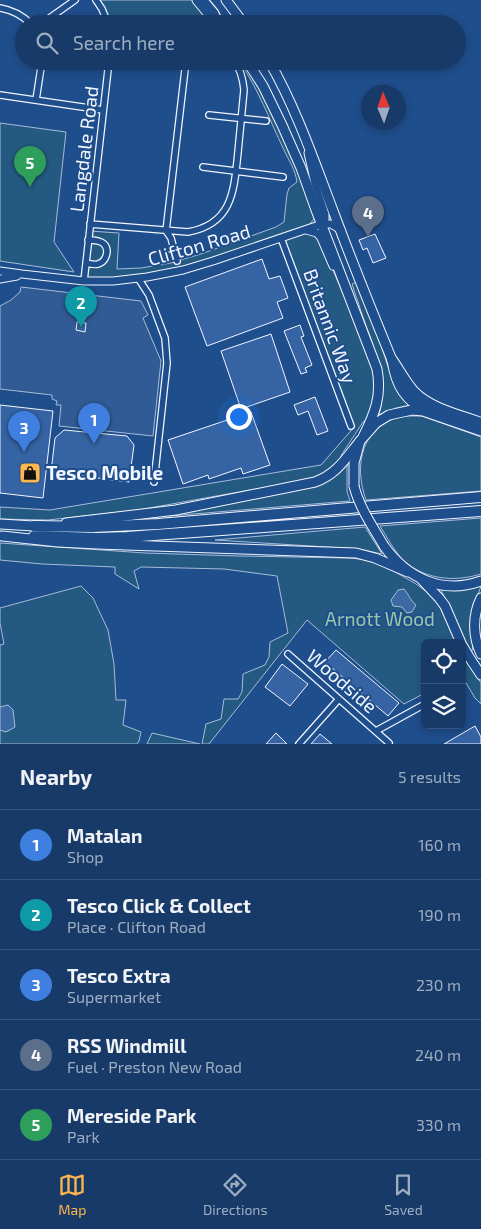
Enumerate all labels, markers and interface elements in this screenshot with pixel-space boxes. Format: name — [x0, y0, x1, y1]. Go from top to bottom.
search box — [15, 15, 466, 70]
icon: search — [33, 29, 61, 57]
text: Search here — [73, 31, 175, 54]
street label: Langdale Road — [64, 85, 103, 213]
north arrow — [361, 85, 406, 130]
pin: 5 — [14, 146, 46, 187]
pin: 4 — [352, 196, 384, 237]
street label: Clifton Road — [145, 219, 253, 270]
street label: Britannic Way — [299, 265, 362, 386]
pin: 2 — [65, 286, 97, 327]
pin: 1 — [78, 403, 110, 444]
your location — [226, 404, 252, 430]
pin: 3 — [8, 411, 40, 452]
shop icon: Tesco Mobile — [18, 461, 42, 485]
place label: Tesco Mobile — [46, 461, 164, 484]
park label: Arnott Wood — [325, 607, 435, 630]
map controls — [421, 639, 466, 729]
button: locate — [421, 639, 466, 684]
street label: Woodside — [302, 644, 382, 717]
button: layers — [421, 684, 466, 729]
text: Nearby — [20, 764, 92, 789]
text: 5 results — [398, 767, 461, 786]
text: Matalan — [67, 824, 142, 847]
text: 1 — [33, 835, 39, 854]
text: 160 m — [418, 835, 461, 854]
text: Shop — [67, 847, 104, 866]
text: Tesco Click & Collect — [67, 894, 251, 917]
text: 2 — [31, 905, 41, 924]
text: 190 m — [418, 905, 461, 924]
text: Place · Clifton Road — [67, 917, 206, 936]
text: Tesco Extra — [67, 964, 171, 987]
text: 3 — [31, 975, 41, 994]
text: 230 m — [416, 975, 461, 994]
text: Supermarket — [67, 987, 161, 1006]
text: RSS Windmill — [67, 1034, 187, 1057]
text: 4 — [31, 1045, 41, 1064]
text: 240 m — [415, 1045, 461, 1064]
text: Fuel · Preston New Road — [67, 1057, 242, 1076]
text: Mereside Park — [67, 1104, 197, 1127]
text: 5 — [32, 1115, 40, 1134]
text: 330 m — [416, 1115, 461, 1134]
text: Park — [67, 1127, 100, 1146]
tab: Map — [58, 1171, 86, 1218]
tab: Directions — [203, 1171, 268, 1218]
tab: Saved — [384, 1171, 423, 1218]

